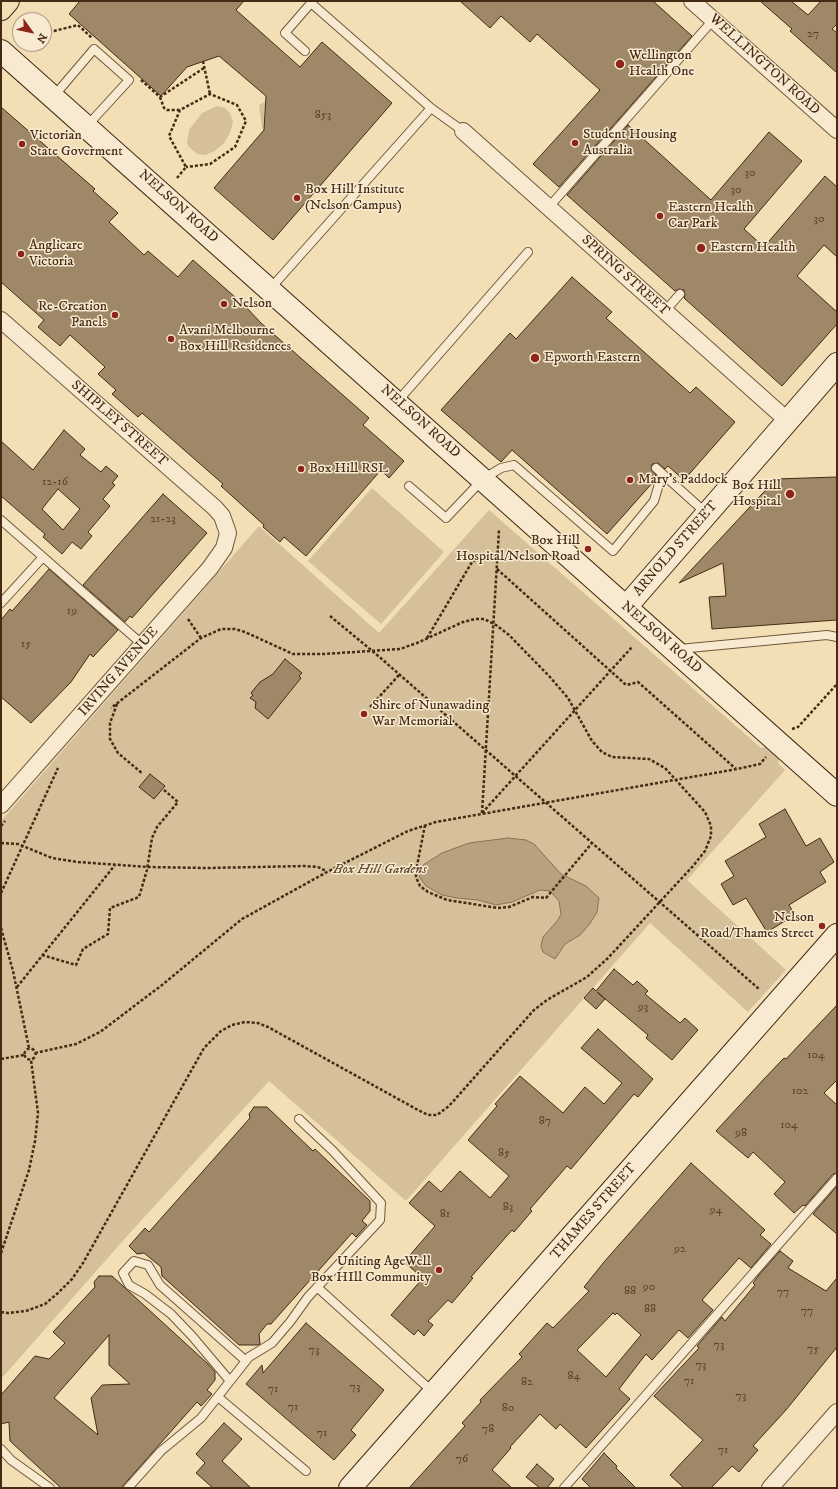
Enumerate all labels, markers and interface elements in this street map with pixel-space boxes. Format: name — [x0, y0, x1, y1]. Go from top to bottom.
street label: WELLINGTON ROAD — [705, 11, 823, 119]
north arrow — [12, 12, 52, 52]
house number: 27 — [807, 28, 819, 42]
text: N — [33, 30, 50, 46]
place label: Wellington Health One — [629, 48, 694, 80]
marker: Wellington Health One — [614, 58, 626, 70]
house number: 853 — [315, 109, 331, 123]
place label: Student Housing Australia — [583, 127, 677, 160]
place label: Victorian State Goverment — [30, 128, 123, 160]
marker: Student Housing Australia — [570, 138, 580, 148]
marker: Victorian State Goverment — [17, 139, 27, 149]
street label: NELSON ROAD — [135, 167, 221, 247]
house number: 30 — [745, 167, 755, 181]
place label: Box Hill Institute (Nelson Campus) — [305, 182, 405, 214]
house number: 30 — [731, 184, 741, 198]
marker: Box Hill Institute (Nelson Campus) — [292, 193, 302, 203]
place label: Eastern Health Car Park — [668, 200, 754, 232]
marker: Eastern Health Car Park — [655, 211, 665, 221]
house number: 30 — [814, 213, 824, 227]
street label: SPRING STREET — [578, 232, 672, 320]
place label: Anglicare Victoria — [29, 238, 83, 270]
place label: Eastern Health — [710, 240, 796, 256]
marker: Eastern Health — [695, 242, 707, 254]
marker: Anglicare Victoria — [16, 249, 26, 259]
place label: Nelson — [232, 296, 272, 312]
place label: Re-Creation Panels — [38, 299, 107, 332]
marker: Nelson — [219, 299, 229, 309]
marker: Re-Creation Panels — [110, 310, 120, 320]
place label: Avani Melbourne Box Hill Residences — [179, 323, 291, 356]
marker: Avani Melbourne Box Hill Residences — [166, 334, 176, 344]
place label: Epworth Eastern — [544, 350, 640, 366]
marker: Epworth Eastern — [529, 352, 541, 364]
street label: SHIPLEY STREET — [67, 377, 171, 471]
street label: NELSON ROAD — [377, 382, 463, 462]
place label: Box Hill RSL — [309, 461, 388, 477]
marker: Box Hill RSL — [296, 464, 306, 474]
place label: Mary’s Paddock — [638, 472, 728, 488]
marker: Mary’s Paddock — [625, 475, 635, 485]
house number: 12-16 — [42, 476, 68, 490]
place label: Box Hill Hospital — [732, 478, 781, 510]
marker: Box Hill Hospital — [784, 488, 796, 500]
street label: ARNOLD STREET — [630, 498, 722, 600]
house number: 21-23 — [150, 513, 176, 527]
place label: Box Hill Hospital/Nelson Road — [456, 533, 580, 566]
marker: Box Hill Hospital/Nelson Road — [583, 544, 593, 554]
street label: NELSON ROAD — [617, 598, 705, 678]
house number: 19 — [67, 605, 77, 619]
street label: IRVING AVENUE — [76, 624, 162, 720]
house number: 15 — [21, 638, 31, 652]
place label: Shire of Nunawading War Memorial — [372, 698, 489, 730]
marker: Shire of Nunawading War Memorial — [359, 709, 369, 719]
park label: Box Hill Gardens — [333, 862, 427, 878]
place label: Nelson Road/Thames Street — [700, 910, 814, 942]
marker: Nelson Road/Thames Street — [817, 921, 827, 931]
house number: 93 — [638, 1001, 648, 1015]
house number: 104 — [807, 1049, 825, 1063]
house number: 102 — [792, 1085, 808, 1099]
house number: 87 — [539, 1115, 551, 1129]
house number: 104 — [780, 1119, 798, 1133]
house number: 98 — [735, 1127, 747, 1141]
house number: 85 — [498, 1147, 510, 1161]
street label: THAMES STREET — [548, 1160, 640, 1264]
house number: 83 — [503, 1201, 513, 1215]
house number: 94 — [710, 1204, 722, 1218]
house number: 81 — [440, 1208, 450, 1222]
house number: 92 — [674, 1243, 686, 1257]
place label: Uniting AgeWell Box HIll Community — [311, 1254, 431, 1286]
marker: Uniting AgeWell Box HIll Community — [434, 1265, 444, 1275]
house number: 90 — [643, 1281, 655, 1295]
house number: 88 — [624, 1285, 636, 1299]
house number: 77 — [777, 1286, 789, 1300]
house number: 88 — [644, 1303, 656, 1317]
house number: 77 — [801, 1305, 813, 1319]
house number: 73 — [714, 1339, 724, 1353]
house number: 75 — [807, 1343, 819, 1357]
house number: 73 — [309, 1344, 319, 1358]
house number: 73 — [696, 1359, 706, 1373]
house number: 84 — [568, 1370, 580, 1384]
house number: 71 — [684, 1375, 694, 1389]
house number: 82 — [521, 1376, 533, 1390]
house number: 73 — [350, 1381, 360, 1395]
house number: 71 — [268, 1383, 278, 1397]
house number: 73 — [736, 1390, 746, 1404]
house number: 71 — [288, 1401, 298, 1415]
house number: 80 — [502, 1402, 514, 1416]
house number: 78 — [482, 1423, 494, 1437]
house number: 71 — [317, 1427, 327, 1441]
house number: 71 — [718, 1444, 728, 1458]
house number: 76 — [456, 1453, 468, 1467]

